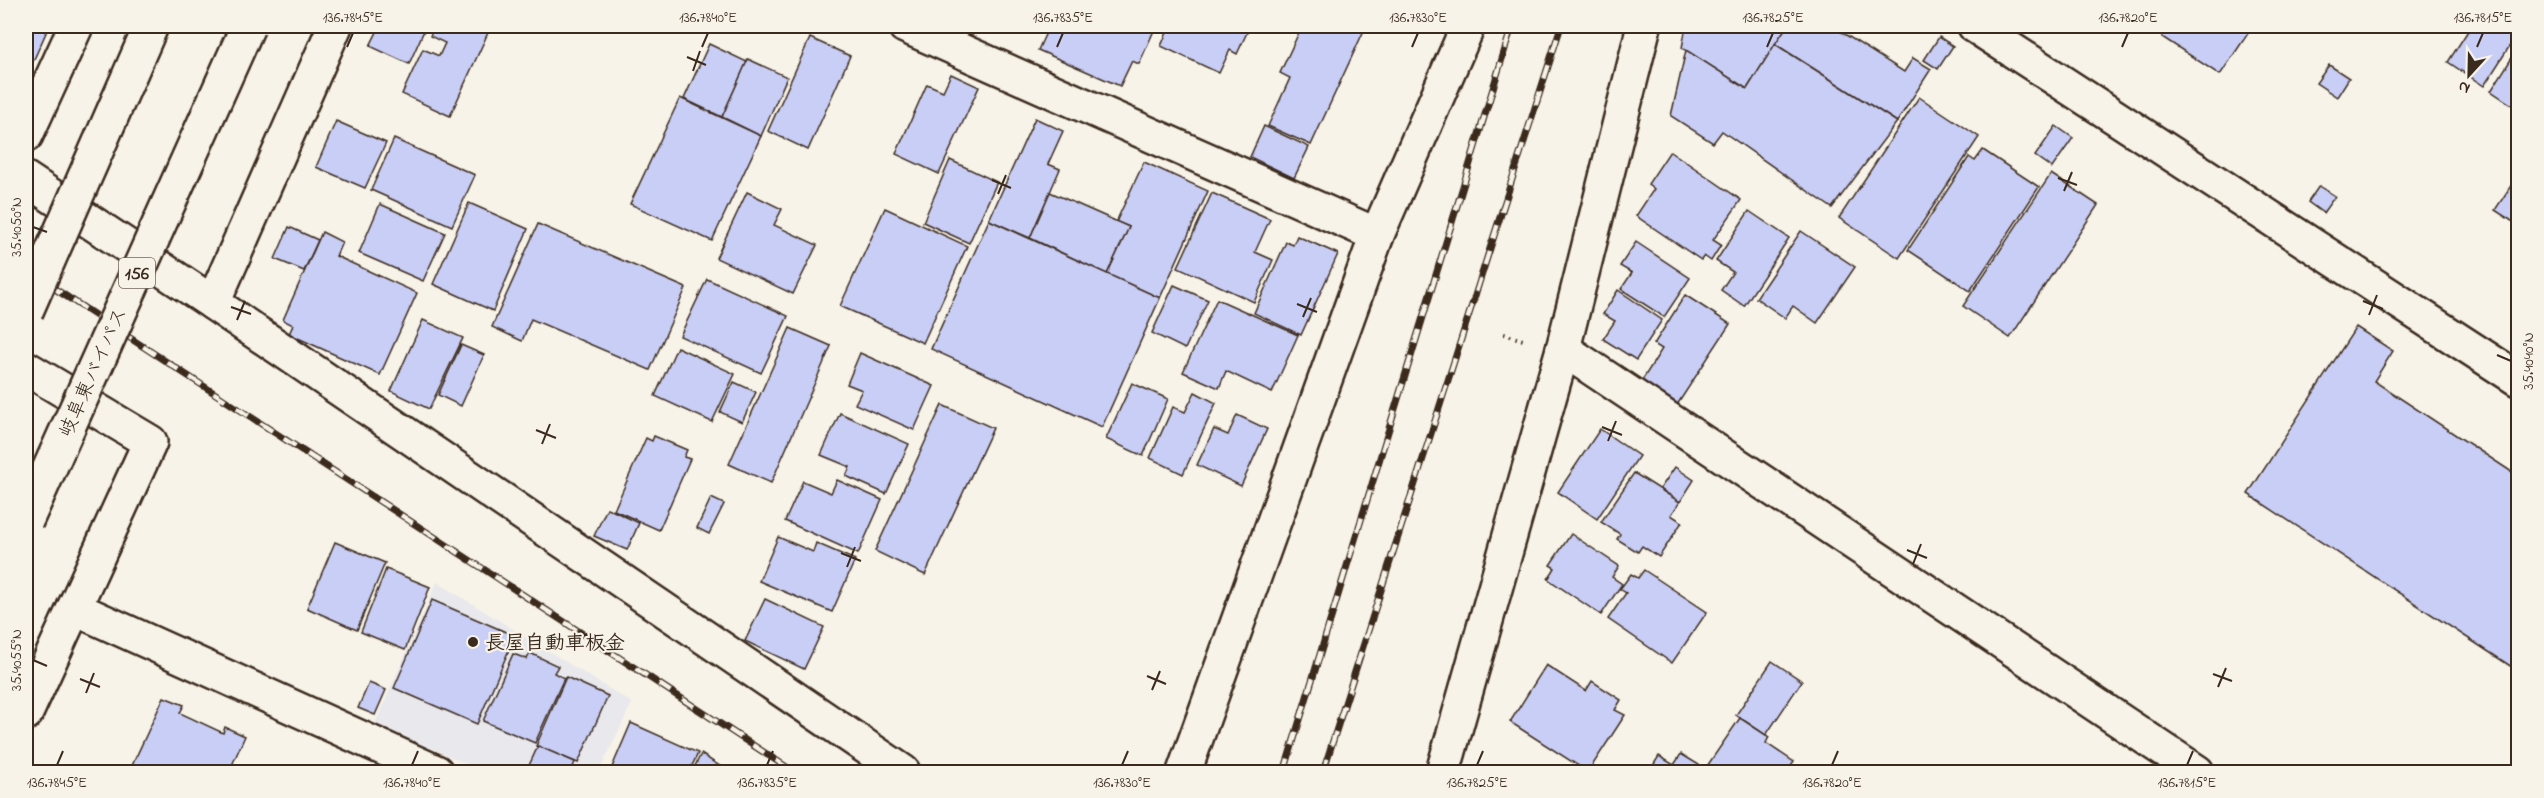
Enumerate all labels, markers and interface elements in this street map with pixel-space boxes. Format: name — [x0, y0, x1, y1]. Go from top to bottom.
text: 136.7845°E — [323, 7, 383, 29]
text: 136.7840°E — [679, 7, 737, 29]
text: 136.7835°E — [1033, 7, 1093, 29]
text: 136.7830°E — [1389, 7, 1447, 29]
text: 136.7825°E — [1742, 7, 1804, 29]
text: 136.7820°E — [2098, 7, 2158, 29]
text: 136.7815°E — [2454, 7, 2512, 29]
north arrow — [2439, 45, 2499, 105]
text: N — [2454, 74, 2474, 100]
text: 35.4050°N — [6, 197, 28, 257]
road number: 156 — [119, 258, 155, 288]
street label: 岐阜東バイパス — [53, 303, 136, 443]
text: 35.4040°N — [2518, 332, 2540, 390]
text: 35.4055°N — [6, 629, 28, 691]
place label: 長屋自動車板金 — [485, 630, 625, 659]
marker: 長屋自動車板金 — [466, 635, 480, 649]
text: 136.7845°E — [27, 772, 87, 794]
text: 136.7840°E — [383, 772, 441, 794]
text: 136.7835°E — [737, 772, 797, 794]
text: 136.7830°E — [1093, 772, 1151, 794]
text: 136.7825°E — [1446, 772, 1508, 794]
text: 136.7820°E — [1802, 772, 1862, 794]
text: 136.7815°E — [2158, 772, 2216, 794]

